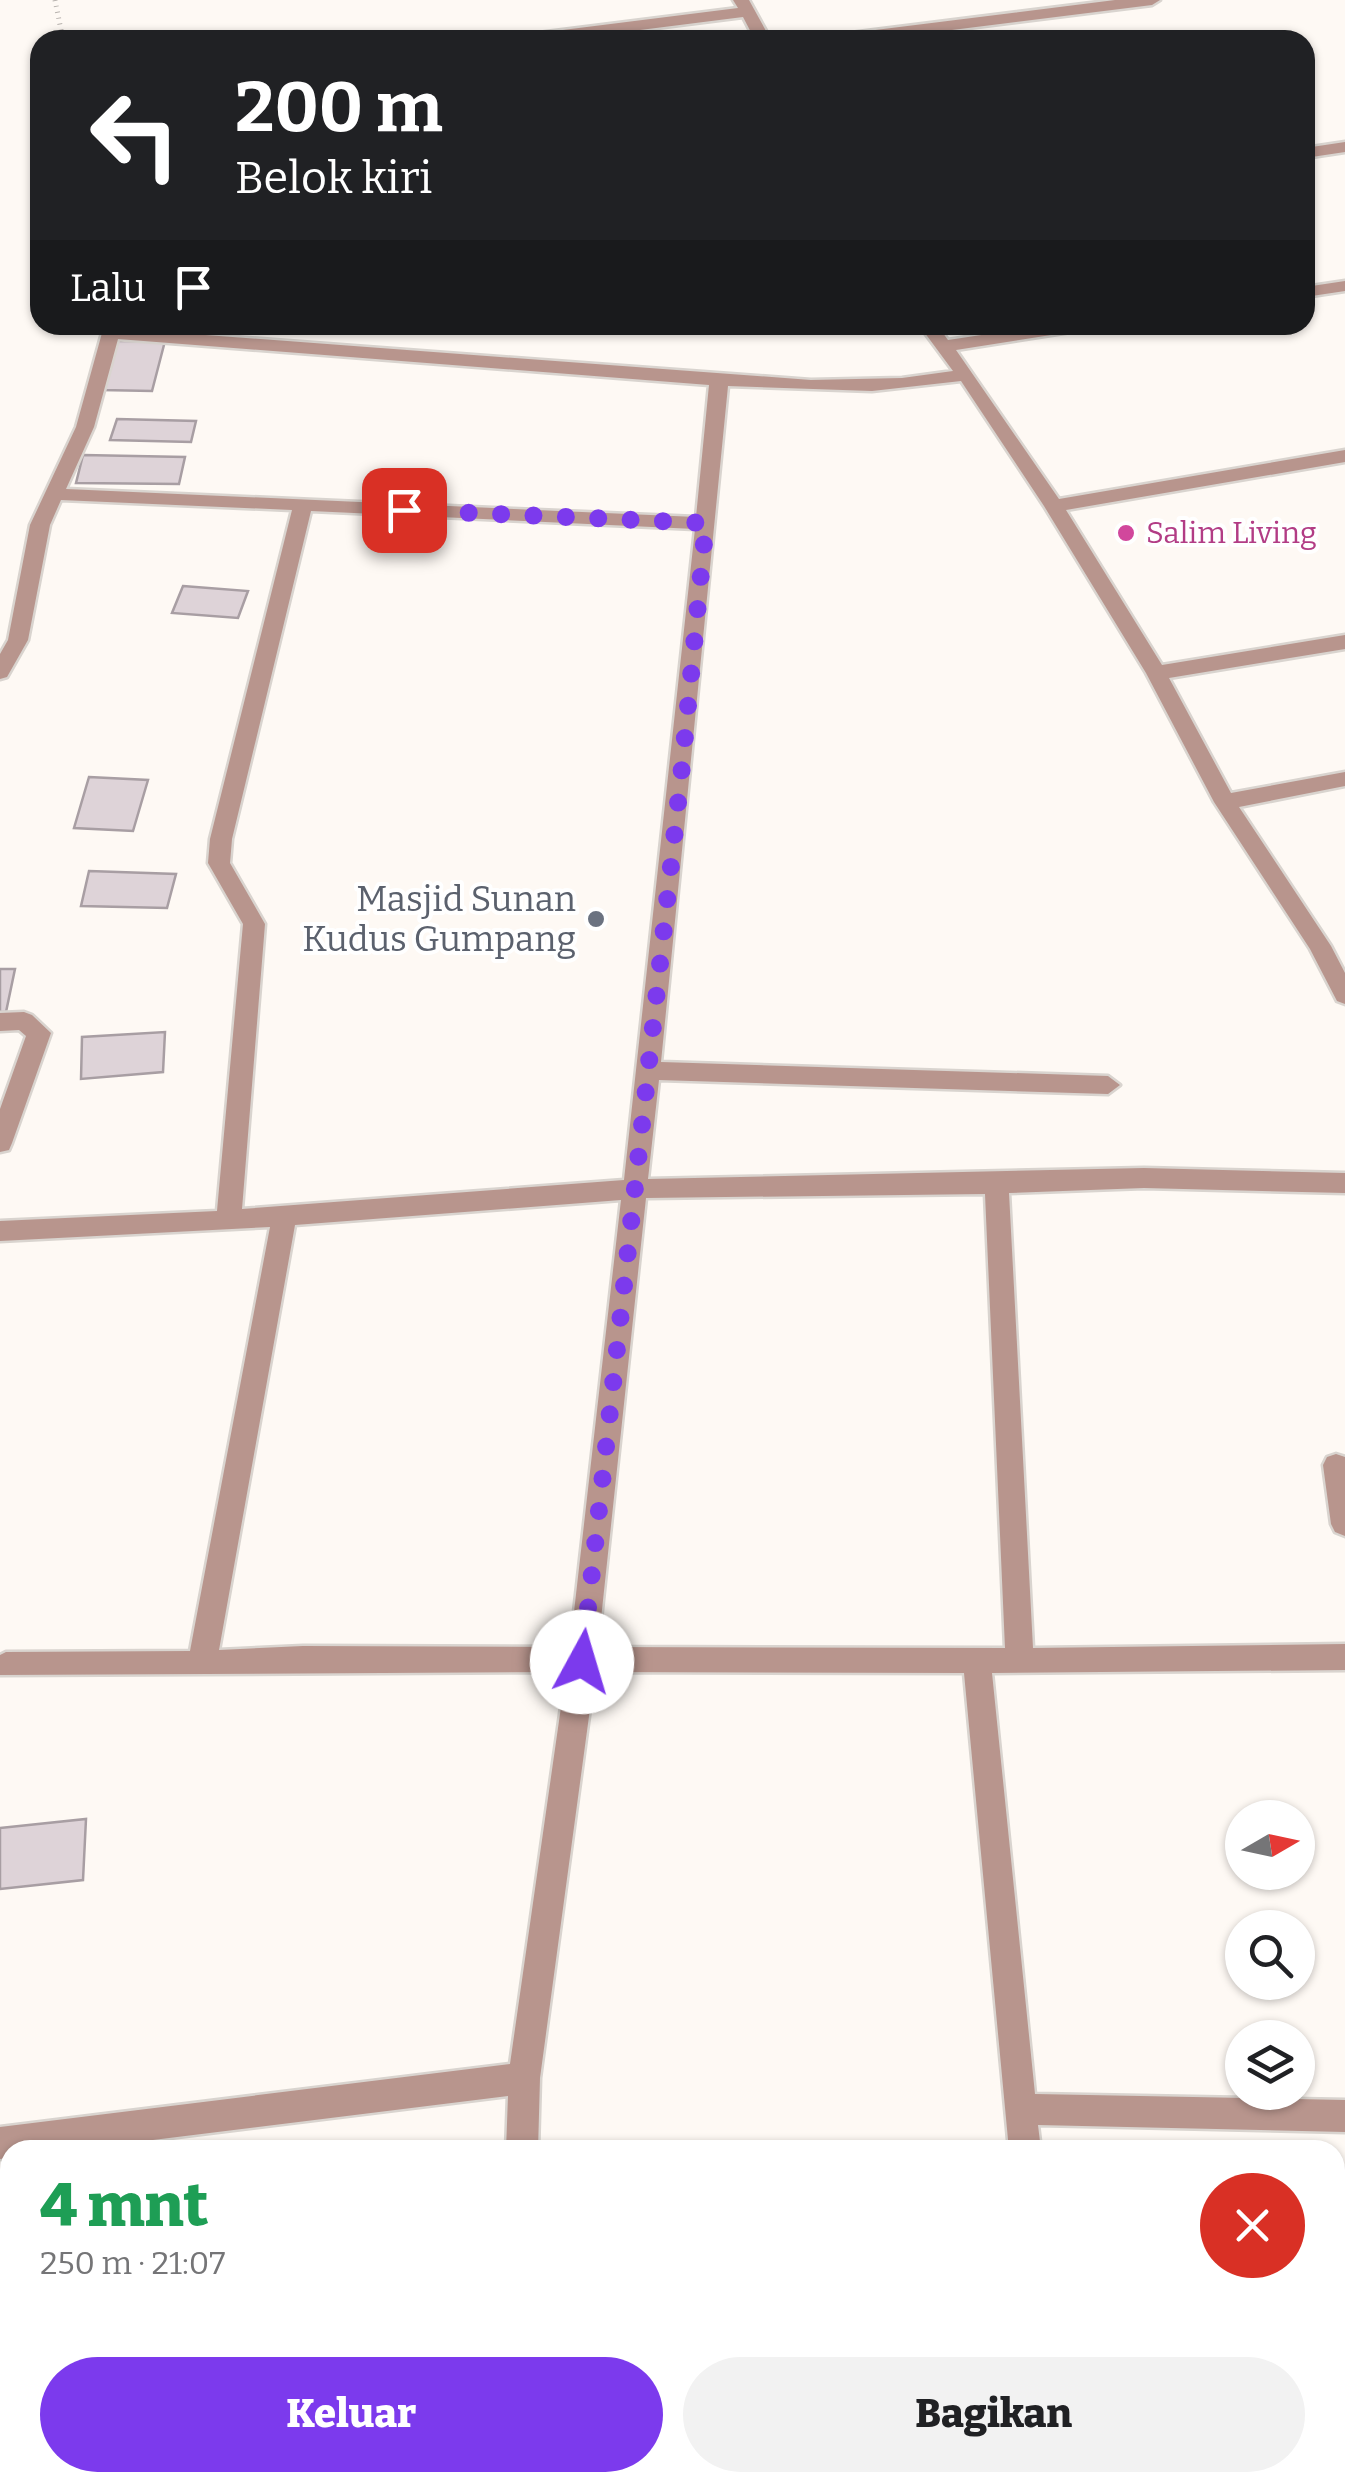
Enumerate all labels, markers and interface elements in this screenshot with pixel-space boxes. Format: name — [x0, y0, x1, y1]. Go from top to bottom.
text: 200 m — [235, 66, 443, 150]
icon: left — [70, 70, 200, 200]
text: Belok kiri — [235, 151, 432, 205]
icon: arrive — [166, 260, 221, 315]
text: Lalu — [70, 265, 146, 311]
pin — [362, 468, 447, 553]
icon: arrive — [377, 483, 432, 538]
place label: Salim Living — [1146, 515, 1317, 551]
marker: Salim Living — [1115, 522, 1137, 544]
place label: Masjid Sunan Kudus Gumpang — [302, 878, 576, 960]
marker: Masjid Sunan Kudus Gumpang — [585, 908, 607, 930]
position arrow — [530, 1610, 634, 1714]
north arrow — [1225, 1800, 1315, 1890]
map controls — [1225, 1800, 1315, 2110]
button: search — [1225, 1910, 1315, 2000]
button: layers — [1225, 2020, 1315, 2110]
text: 4 mnt — [40, 2170, 208, 2242]
button: close — [1200, 2173, 1305, 2278]
text: 250 m · 21:07 — [40, 2244, 225, 2282]
button: Keluar — [40, 2357, 663, 2472]
button: Bagikan — [683, 2357, 1305, 2472]

